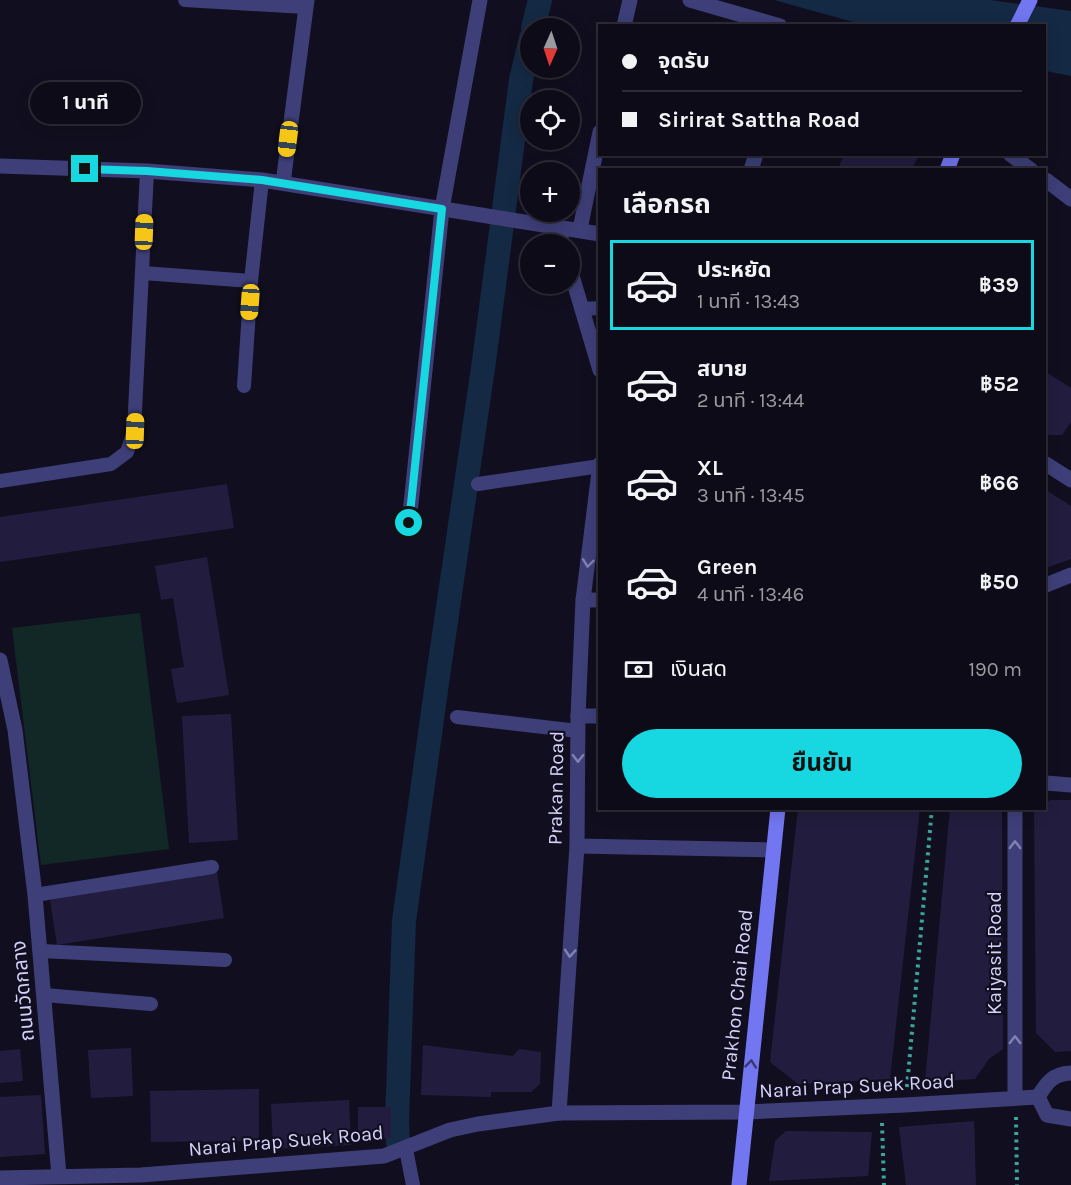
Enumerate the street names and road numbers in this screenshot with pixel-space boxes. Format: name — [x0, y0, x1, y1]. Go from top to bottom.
street label: Prakan Road — [544, 731, 568, 845]
street label: Kaiyasit Road — [983, 891, 1006, 1015]
street label: Prakhon Chai Road — [717, 908, 757, 1082]
street label: ถนนวัดกลาง — [7, 940, 39, 1042]
street label: Narai Prap Suek Road — [759, 1069, 955, 1103]
street label: Narai Prap Suek Road — [187, 1121, 385, 1161]

